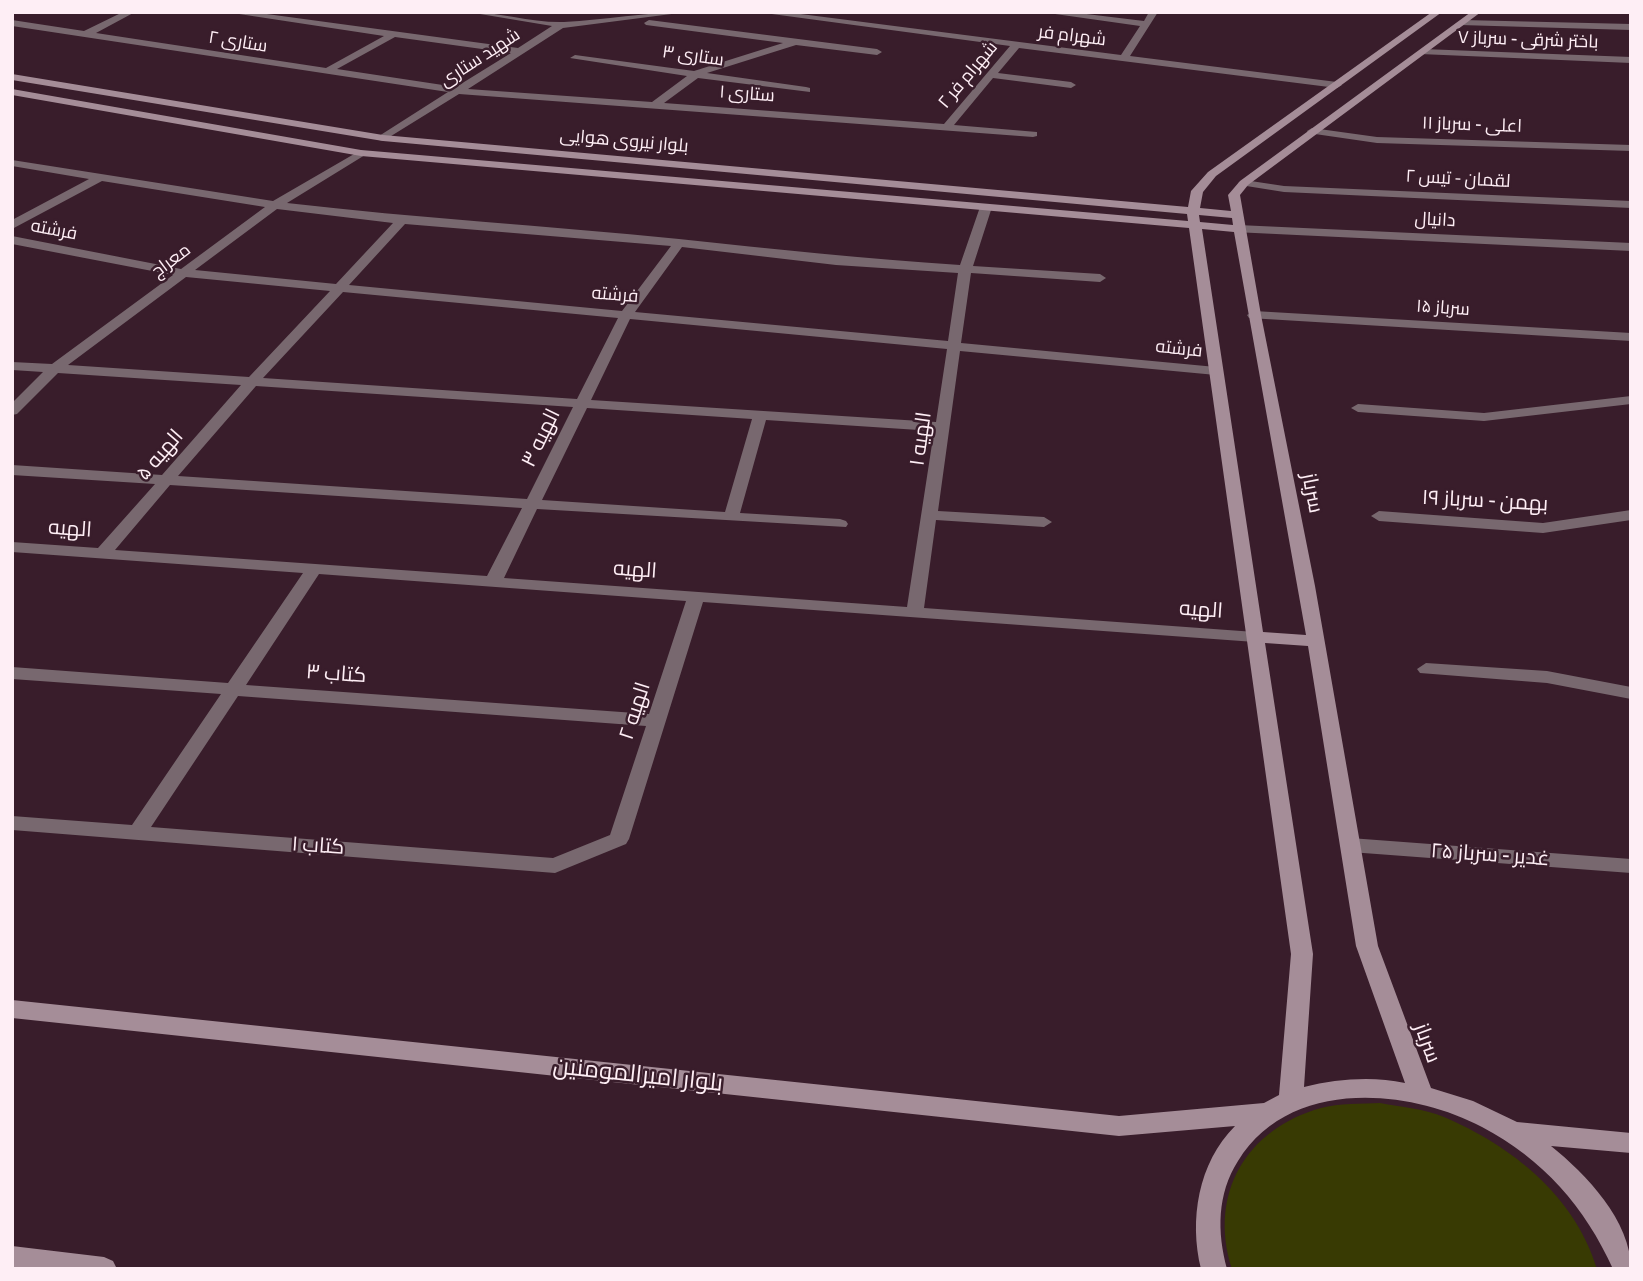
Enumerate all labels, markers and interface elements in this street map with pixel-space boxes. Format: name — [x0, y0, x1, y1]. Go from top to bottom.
street label: شهرام فر — [1037, 21, 1107, 51]
street label: شهید ستاری — [436, 24, 524, 92]
street label: ستاری ۲ — [207, 27, 269, 57]
street label: باختر شرقی - سرباز ۷ — [1457, 27, 1599, 53]
street label: شهرام فر ۲ — [934, 37, 1002, 113]
street label: ستاری ۳ — [661, 41, 725, 71]
street label: ستاری ۱ — [719, 81, 775, 107]
street label: اعلی - سرباز ۱۱ — [1422, 112, 1522, 138]
street label: بلوار نیروی هوایی — [559, 125, 689, 157]
street label: لقمان - تیس ۲ — [1405, 165, 1511, 193]
street label: دانیال — [1414, 208, 1456, 232]
street label: فرشته — [29, 215, 79, 245]
street label: معراج — [147, 239, 195, 283]
street label: فرشته — [591, 282, 639, 308]
street label: سرباز ۱۵ — [1415, 295, 1471, 321]
street label: فرشته — [1155, 336, 1203, 362]
street label: الهیه ۳ — [516, 405, 566, 471]
street label: الهیه ۱ — [905, 410, 937, 468]
street label: الهیه ۵ — [131, 424, 189, 486]
street label: سرباز — [1296, 471, 1328, 515]
street label: بهمن - سرباز ۱۹ — [1421, 485, 1549, 517]
street label: الهیه — [47, 515, 93, 543]
street label: الهیه — [612, 556, 658, 584]
street label: الهیه — [1178, 596, 1224, 624]
street label: کتاب ۳ — [305, 659, 367, 689]
street label: الهیه ۲ — [614, 679, 656, 743]
street label: کتاب ۱ — [291, 832, 345, 860]
street label: غدیر - سرباز ۲۵ — [1430, 838, 1550, 872]
street label: سرباز — [1408, 1020, 1446, 1066]
street label: بلوار امیرالمومنین — [552, 1052, 724, 1098]

